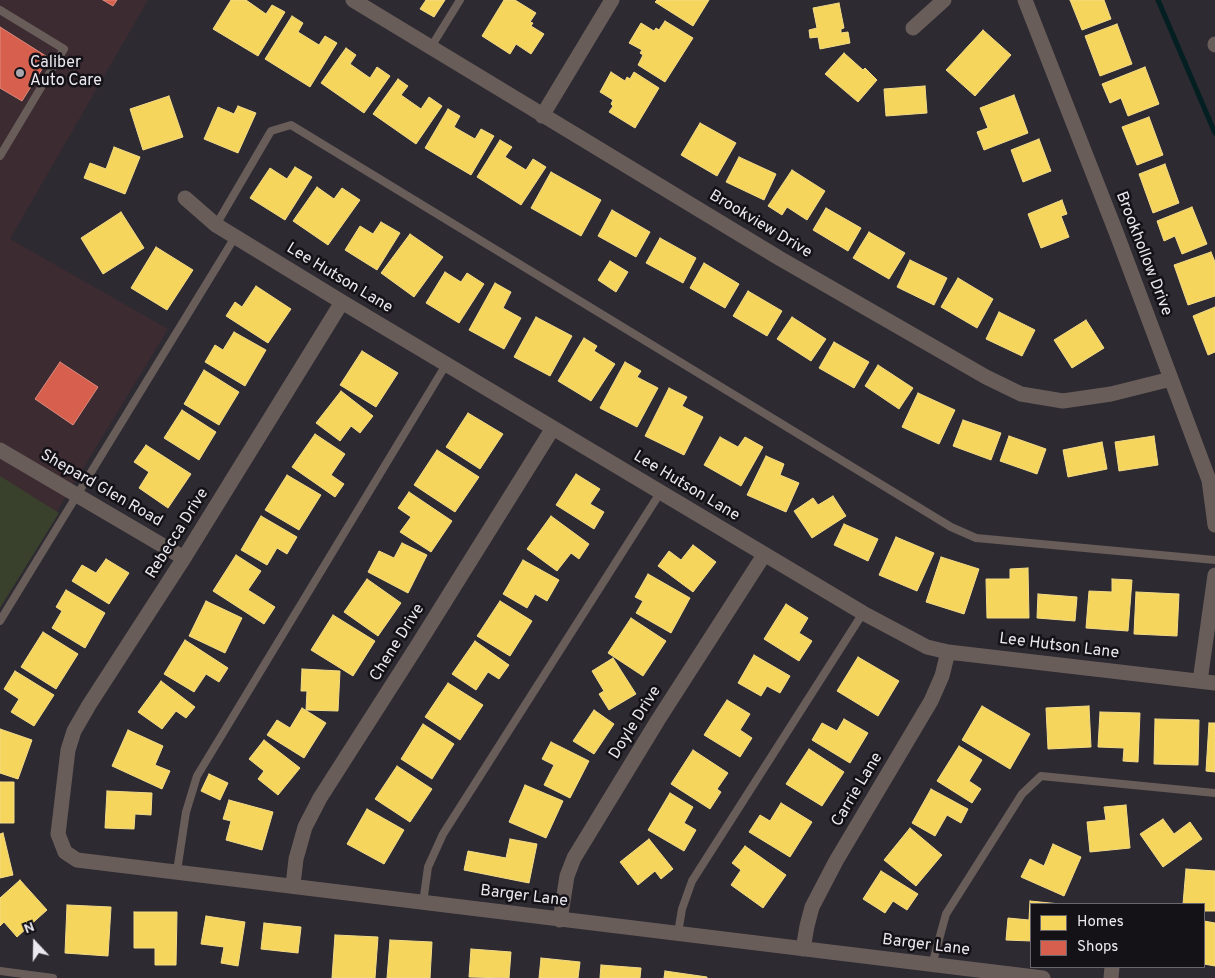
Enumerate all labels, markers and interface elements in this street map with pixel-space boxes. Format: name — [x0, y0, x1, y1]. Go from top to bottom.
place label: Caliber Auto Care — [30, 54, 102, 92]
marker: Caliber Auto Care — [14, 67, 26, 79]
street label: Brookview Drive — [705, 187, 815, 263]
street label: Brookhollow Drive — [1110, 189, 1176, 319]
street label: Lee Hutson Lane — [282, 240, 396, 318]
street label: Shepard Glen Road — [37, 446, 165, 532]
street label: Lee Hutson Lane — [629, 448, 743, 526]
street label: Rebecca Drive — [143, 485, 213, 583]
street label: Chene Drive — [367, 601, 429, 685]
street label: Lee Hutson Lane — [998, 630, 1120, 664]
street label: Doyle Drive — [606, 683, 666, 763]
street label: Carrie Lane — [828, 749, 888, 831]
street label: Barger Lane — [479, 882, 569, 912]
legend — [1030, 903, 1205, 968]
text: Homes — [1077, 913, 1124, 932]
north arrow — [10, 918, 60, 968]
text: N — [22, 919, 37, 938]
street label: Barger Lane — [881, 931, 971, 961]
text: Shops — [1077, 938, 1118, 957]

